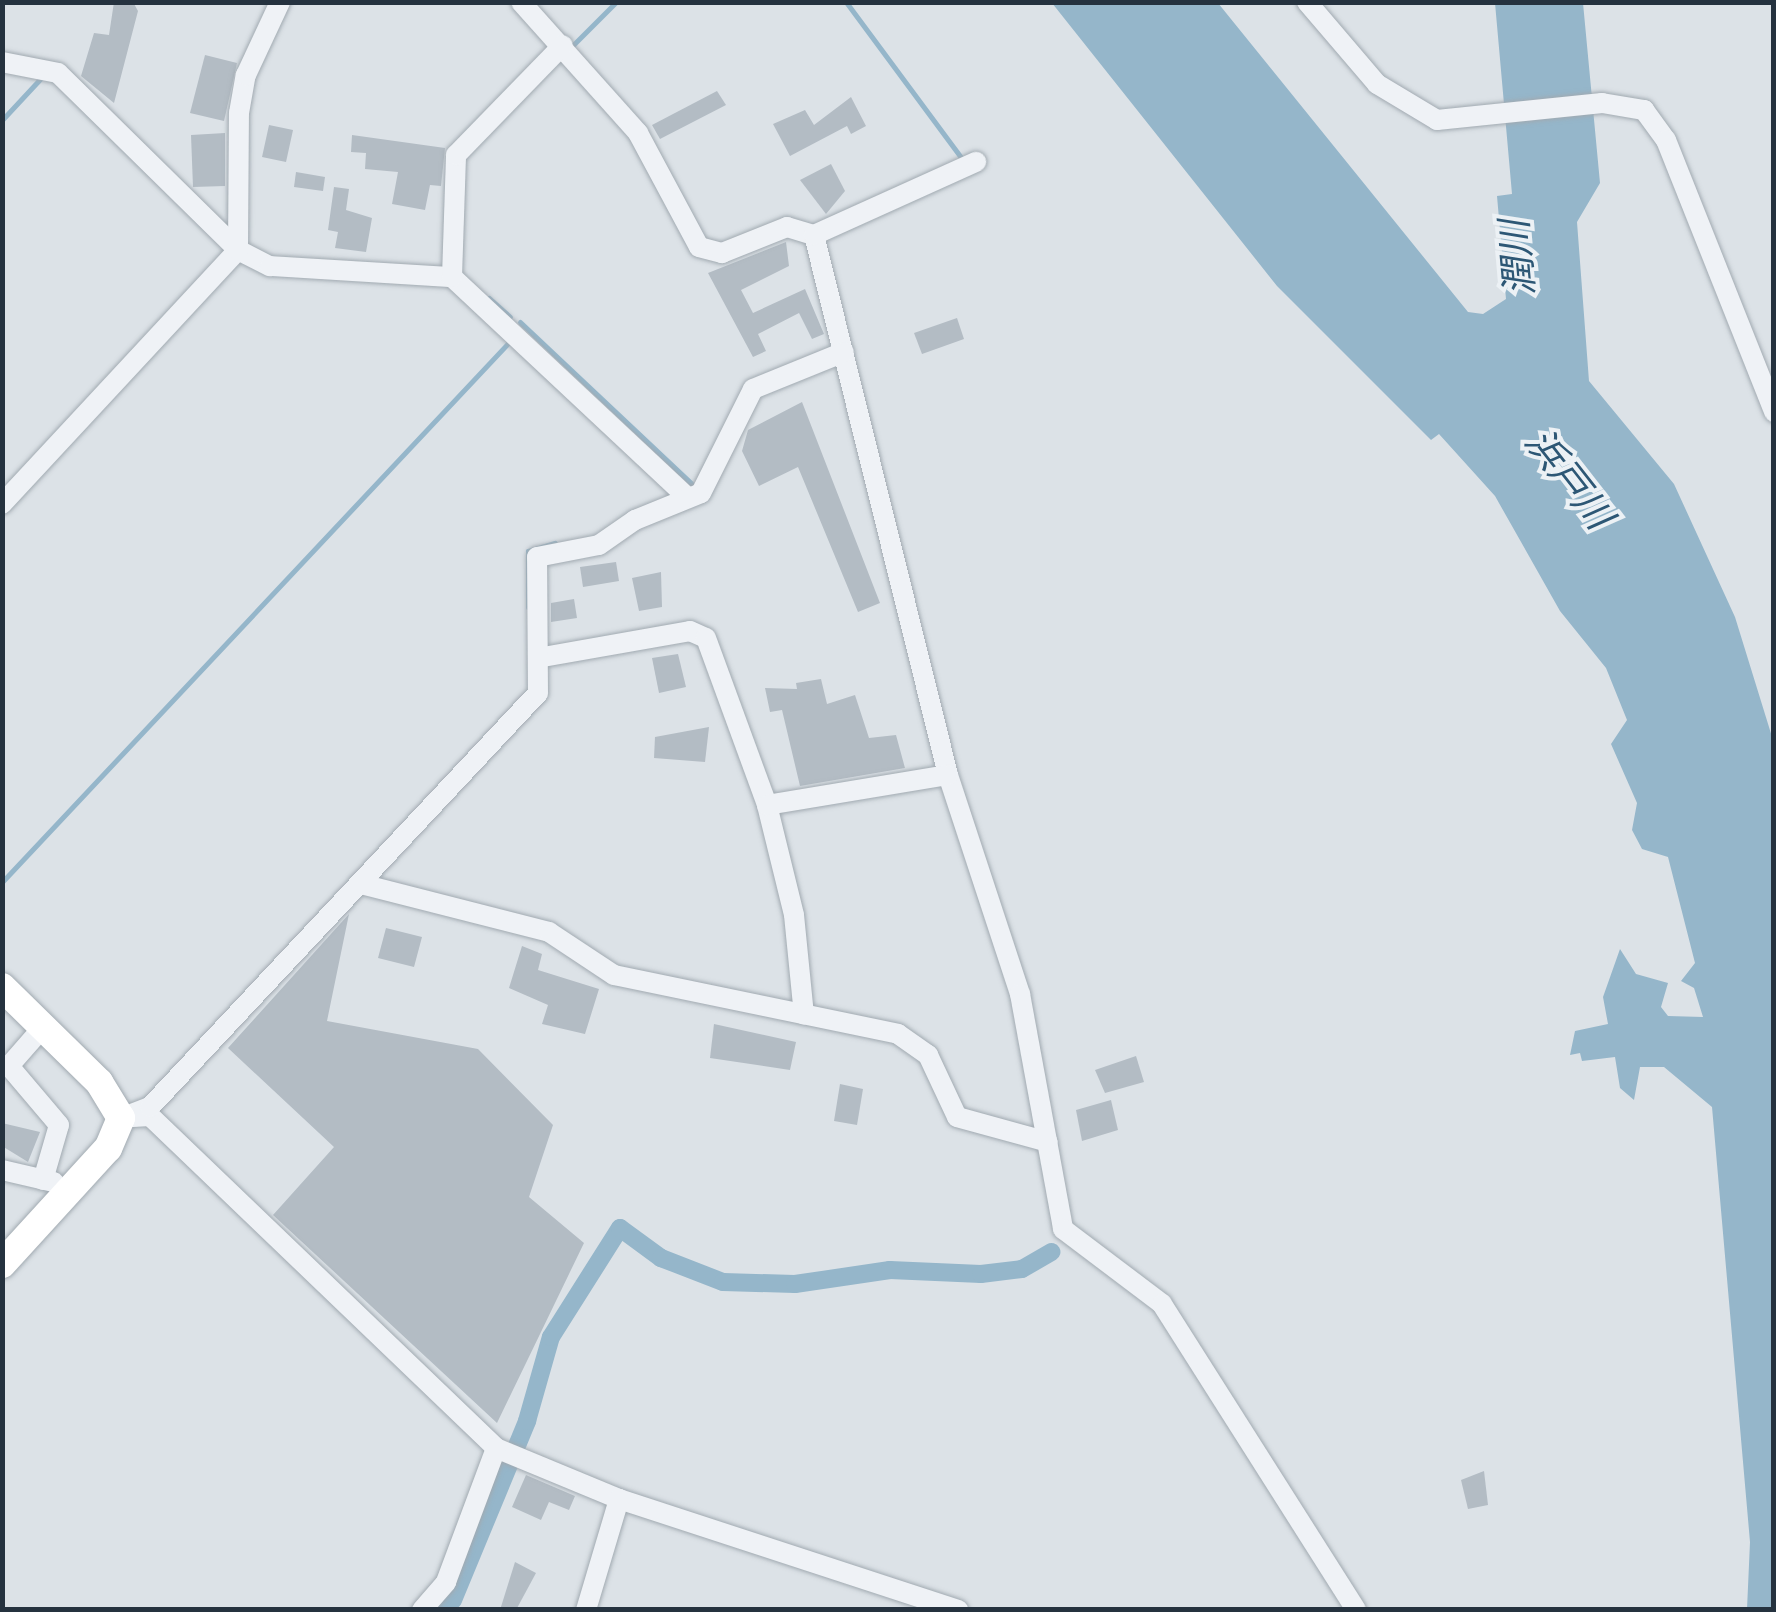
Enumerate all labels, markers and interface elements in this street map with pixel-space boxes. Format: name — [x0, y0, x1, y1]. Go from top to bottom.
water label: 潤川 — [1490, 218, 1542, 298]
water label: 浜戸川 — [1517, 419, 1623, 537]

